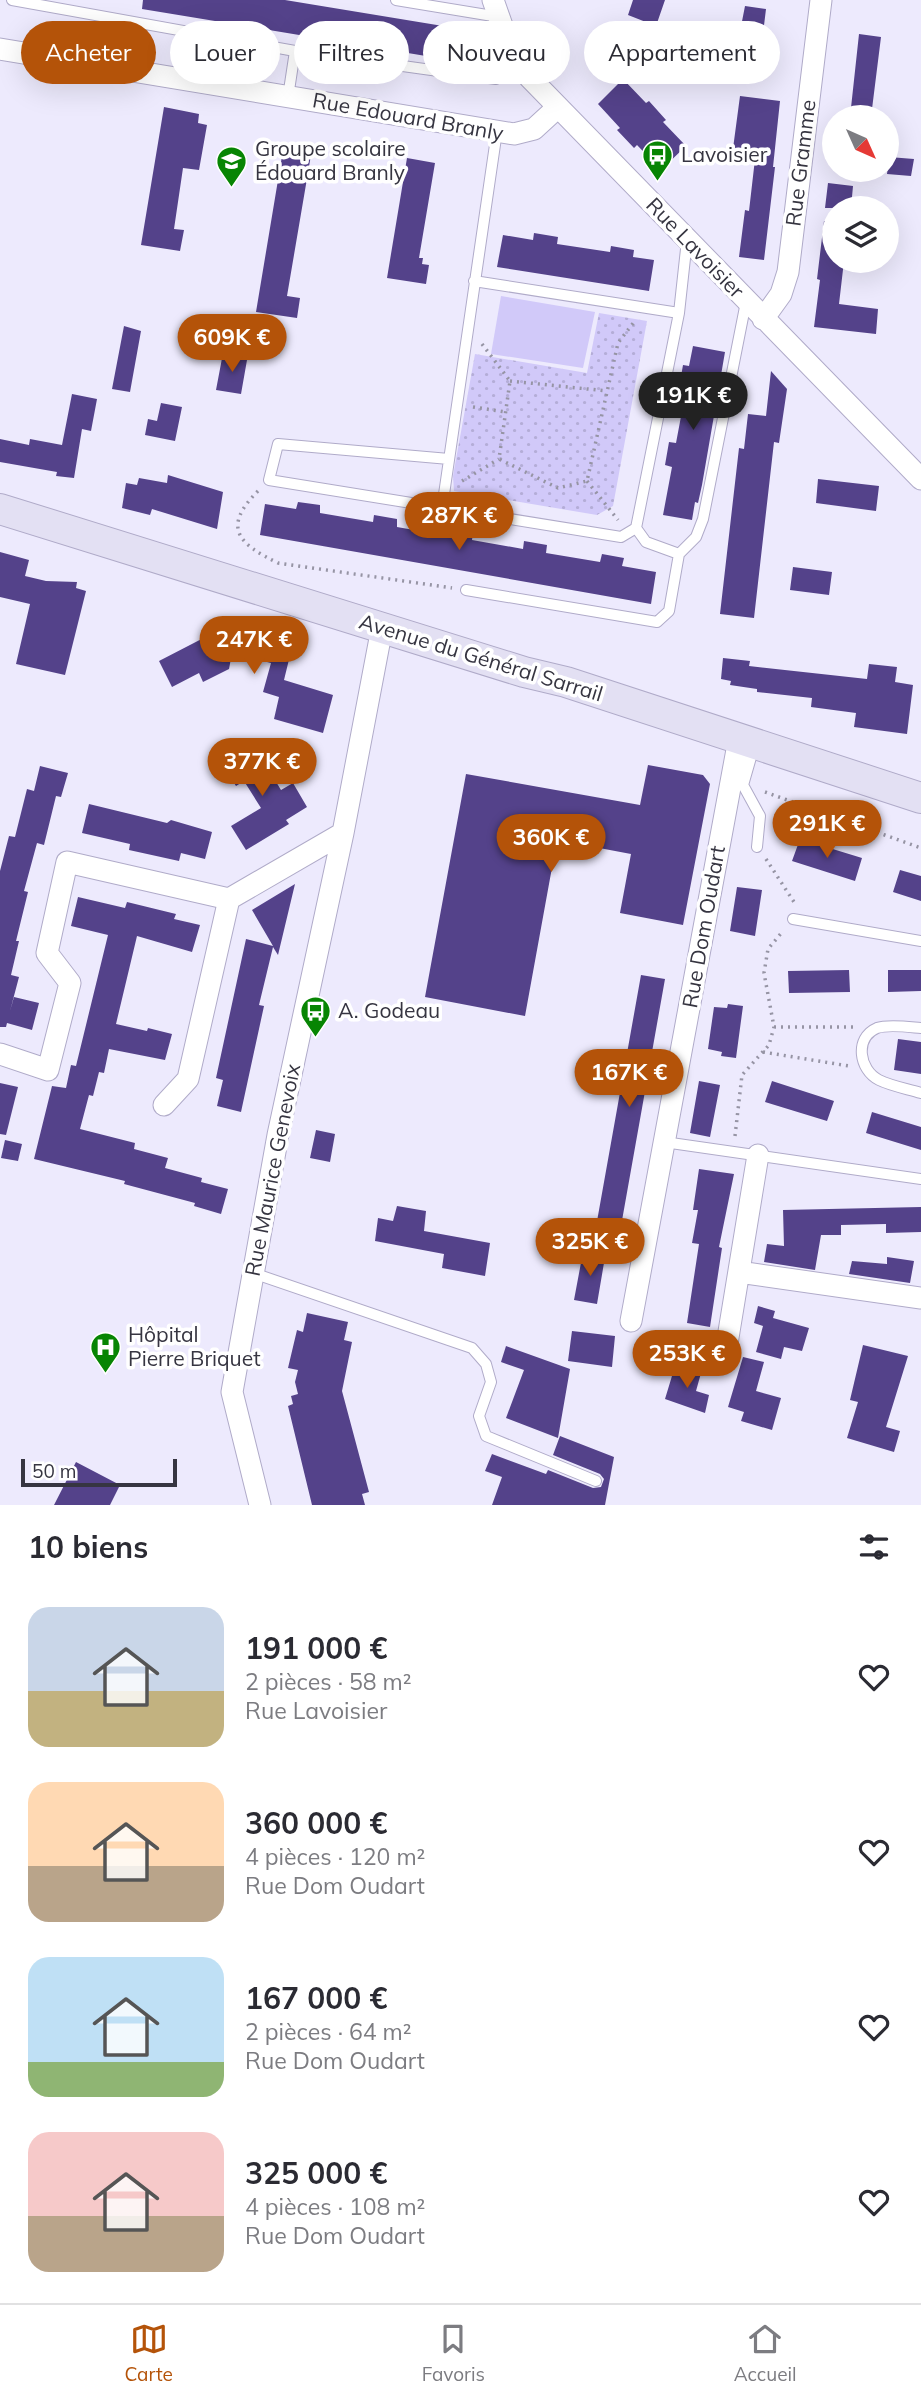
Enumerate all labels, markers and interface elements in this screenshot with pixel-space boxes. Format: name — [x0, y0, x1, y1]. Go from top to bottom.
chip: Acheter — [21, 21, 156, 84]
chip: Louer — [170, 21, 280, 84]
chip: Filtres — [294, 21, 409, 84]
chip: Nouveau — [423, 21, 570, 84]
chip: Appartement — [584, 21, 780, 84]
street label: Rue Edouard Branly — [311, 86, 506, 146]
street label: Rue Gramme — [779, 98, 821, 228]
north arrow — [822, 105, 900, 182]
map controls — [822, 105, 899, 273]
place label: Groupe scolaire Édouard Branly — [255, 135, 406, 185]
bus stop icon: Lavoisier — [641, 138, 675, 182]
place label: Lavoisier — [681, 141, 768, 167]
school or university icon: Groupe scolaire Édouard Branly — [215, 144, 249, 188]
street label: Rue Lavoisier — [641, 192, 750, 303]
button: layers — [822, 196, 899, 273]
pin: 609K € — [175, 314, 289, 374]
text: 609K € — [194, 322, 270, 351]
pin: 191K € — [636, 372, 750, 432]
text: 191K € — [655, 380, 731, 409]
pin: 287K € — [402, 492, 516, 552]
text: 287K € — [421, 500, 497, 529]
street label: Avenue du Général Sarrail — [356, 608, 606, 707]
pin: 247K € — [197, 616, 311, 676]
text: 247K € — [216, 624, 292, 653]
pin: 377K € — [205, 738, 319, 798]
text: 377K € — [224, 746, 300, 775]
pin: 291K € — [770, 800, 884, 860]
text: 291K € — [789, 808, 865, 837]
pin: 360K € — [494, 814, 608, 874]
text: 360K € — [513, 822, 589, 851]
street label: Rue Dom Oudart — [676, 844, 730, 1010]
bus stop icon: A. Godeau — [298, 994, 332, 1038]
place label: A. Godeau — [338, 997, 440, 1023]
pin: 167K € — [572, 1050, 686, 1109]
text: 167K € — [591, 1057, 667, 1086]
street label: Rue Maurice Genevoix — [239, 1062, 305, 1278]
pin: 325K € — [533, 1218, 647, 1278]
text: 325K € — [552, 1226, 628, 1255]
place label: Hôpital Pierre Briquet — [128, 1321, 261, 1371]
hospital icon: Hôpital Pierre Briquet — [88, 1330, 122, 1374]
pin: 253K € — [630, 1330, 744, 1390]
text: 253K € — [649, 1338, 725, 1367]
scale bar — [21, 1456, 177, 1488]
text: 50 m — [32, 1459, 76, 1483]
text: 10 biens — [28, 1528, 148, 1566]
icon: filters — [855, 1528, 893, 1566]
text: 191 000 € — [245, 1629, 387, 1667]
icon: home — [84, 1635, 168, 1719]
icon: heart — [855, 1658, 893, 1696]
text: 2 pièces · 58 m² — [245, 1667, 412, 1696]
text: Rue Lavoisier — [245, 1696, 387, 1725]
text: 360 000 € — [245, 1804, 387, 1842]
icon: home — [84, 1810, 168, 1894]
icon: heart — [855, 1833, 893, 1871]
text: 4 pièces · 120 m² — [245, 1842, 425, 1871]
text: Rue Dom Oudart — [245, 1871, 425, 1900]
text: 167 000 € — [245, 1979, 387, 2017]
icon: home — [84, 1985, 168, 2069]
icon: heart — [855, 2008, 893, 2046]
text: 2 pièces · 64 m² — [245, 2017, 412, 2046]
text: Rue Dom Oudart — [245, 2046, 425, 2075]
text: 325 000 € — [245, 2154, 387, 2192]
icon: home — [84, 2160, 168, 2244]
icon: heart — [855, 2183, 893, 2221]
text: 4 pièces · 108 m² — [245, 2192, 425, 2221]
text: Rue Dom Oudart — [245, 2221, 425, 2250]
tab: Carte — [124, 2320, 173, 2386]
tab: Favoris — [422, 2320, 485, 2386]
tab: Accueil — [734, 2320, 797, 2386]

